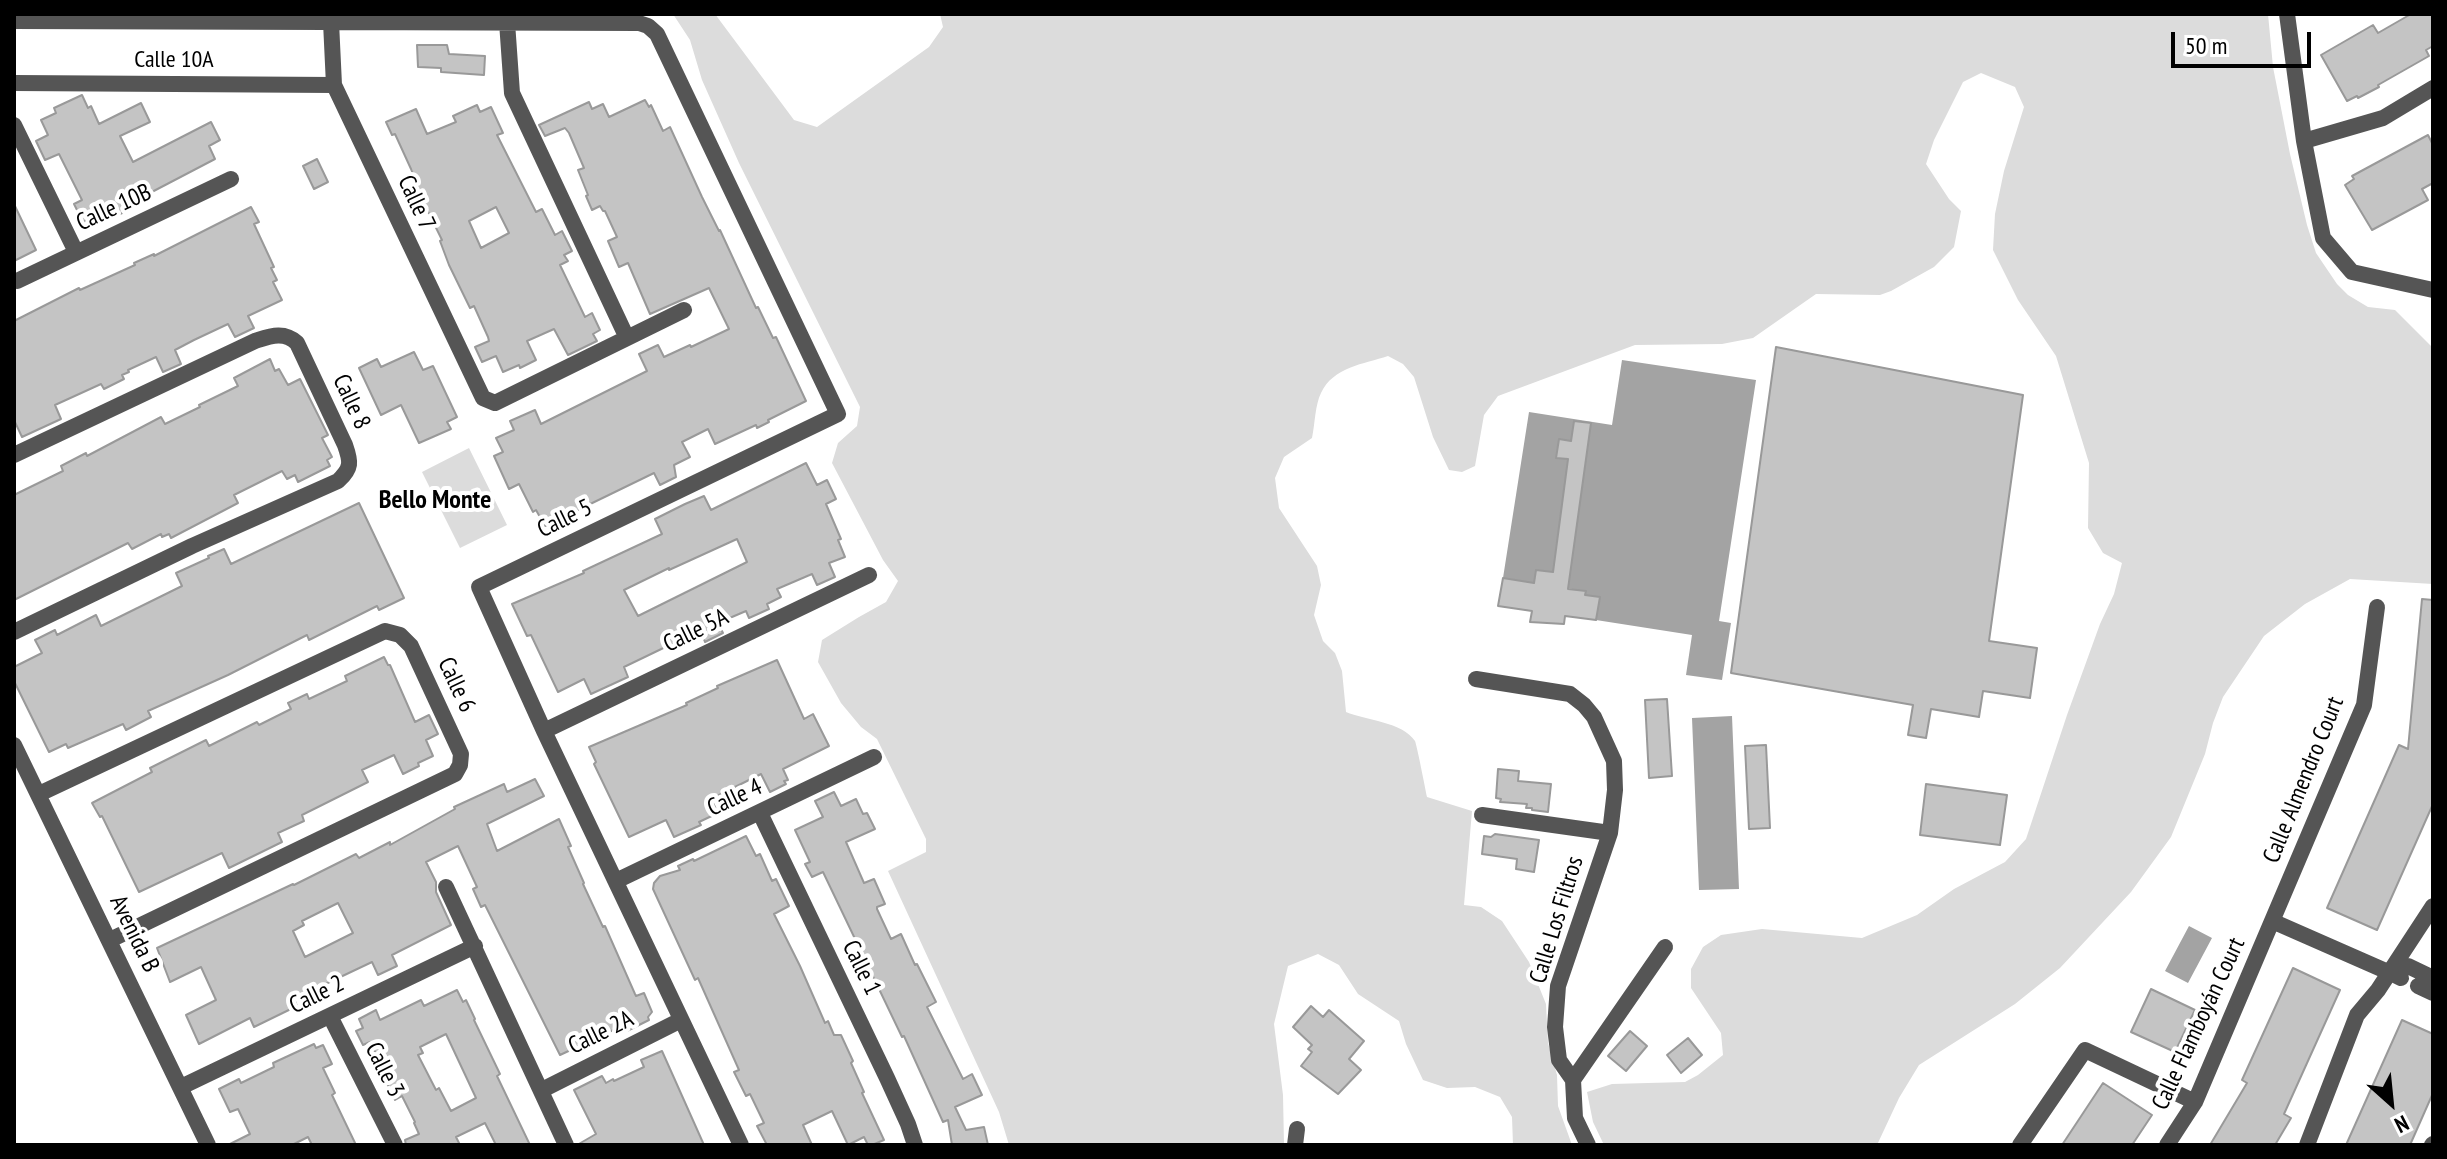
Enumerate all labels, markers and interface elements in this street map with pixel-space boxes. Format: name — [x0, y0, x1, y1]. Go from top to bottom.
scale bar — [2175, 16, 2315, 66]
text: 50 m — [2185, 30, 2227, 61]
street label: Calle 10A — [134, 46, 214, 74]
street label: Calle 7 — [391, 171, 441, 235]
street label: Calle 10B — [72, 178, 156, 238]
street label: Calle 8 — [326, 370, 376, 434]
district label: Bello Monte — [379, 485, 491, 517]
street label: Calle 5 — [533, 494, 597, 544]
street label: Calle 5A — [659, 603, 733, 659]
street label: Calle 6 — [431, 653, 481, 717]
street label: Calle Almendro Court — [2258, 693, 2350, 867]
street label: Calle 4 — [703, 773, 767, 823]
street label: Calle Los Filtros — [1524, 853, 1590, 987]
street label: Avenida B — [103, 891, 165, 977]
street label: Calle Flamboyán Court — [2146, 933, 2252, 1115]
street label: Calle 1 — [836, 936, 886, 1000]
street label: Calle 2 — [285, 970, 349, 1020]
street label: Calle 2A — [564, 1005, 638, 1061]
street label: Calle 3 — [358, 1038, 410, 1102]
north arrow — [2351, 1063, 2431, 1143]
text: N — [2390, 1109, 2414, 1140]

